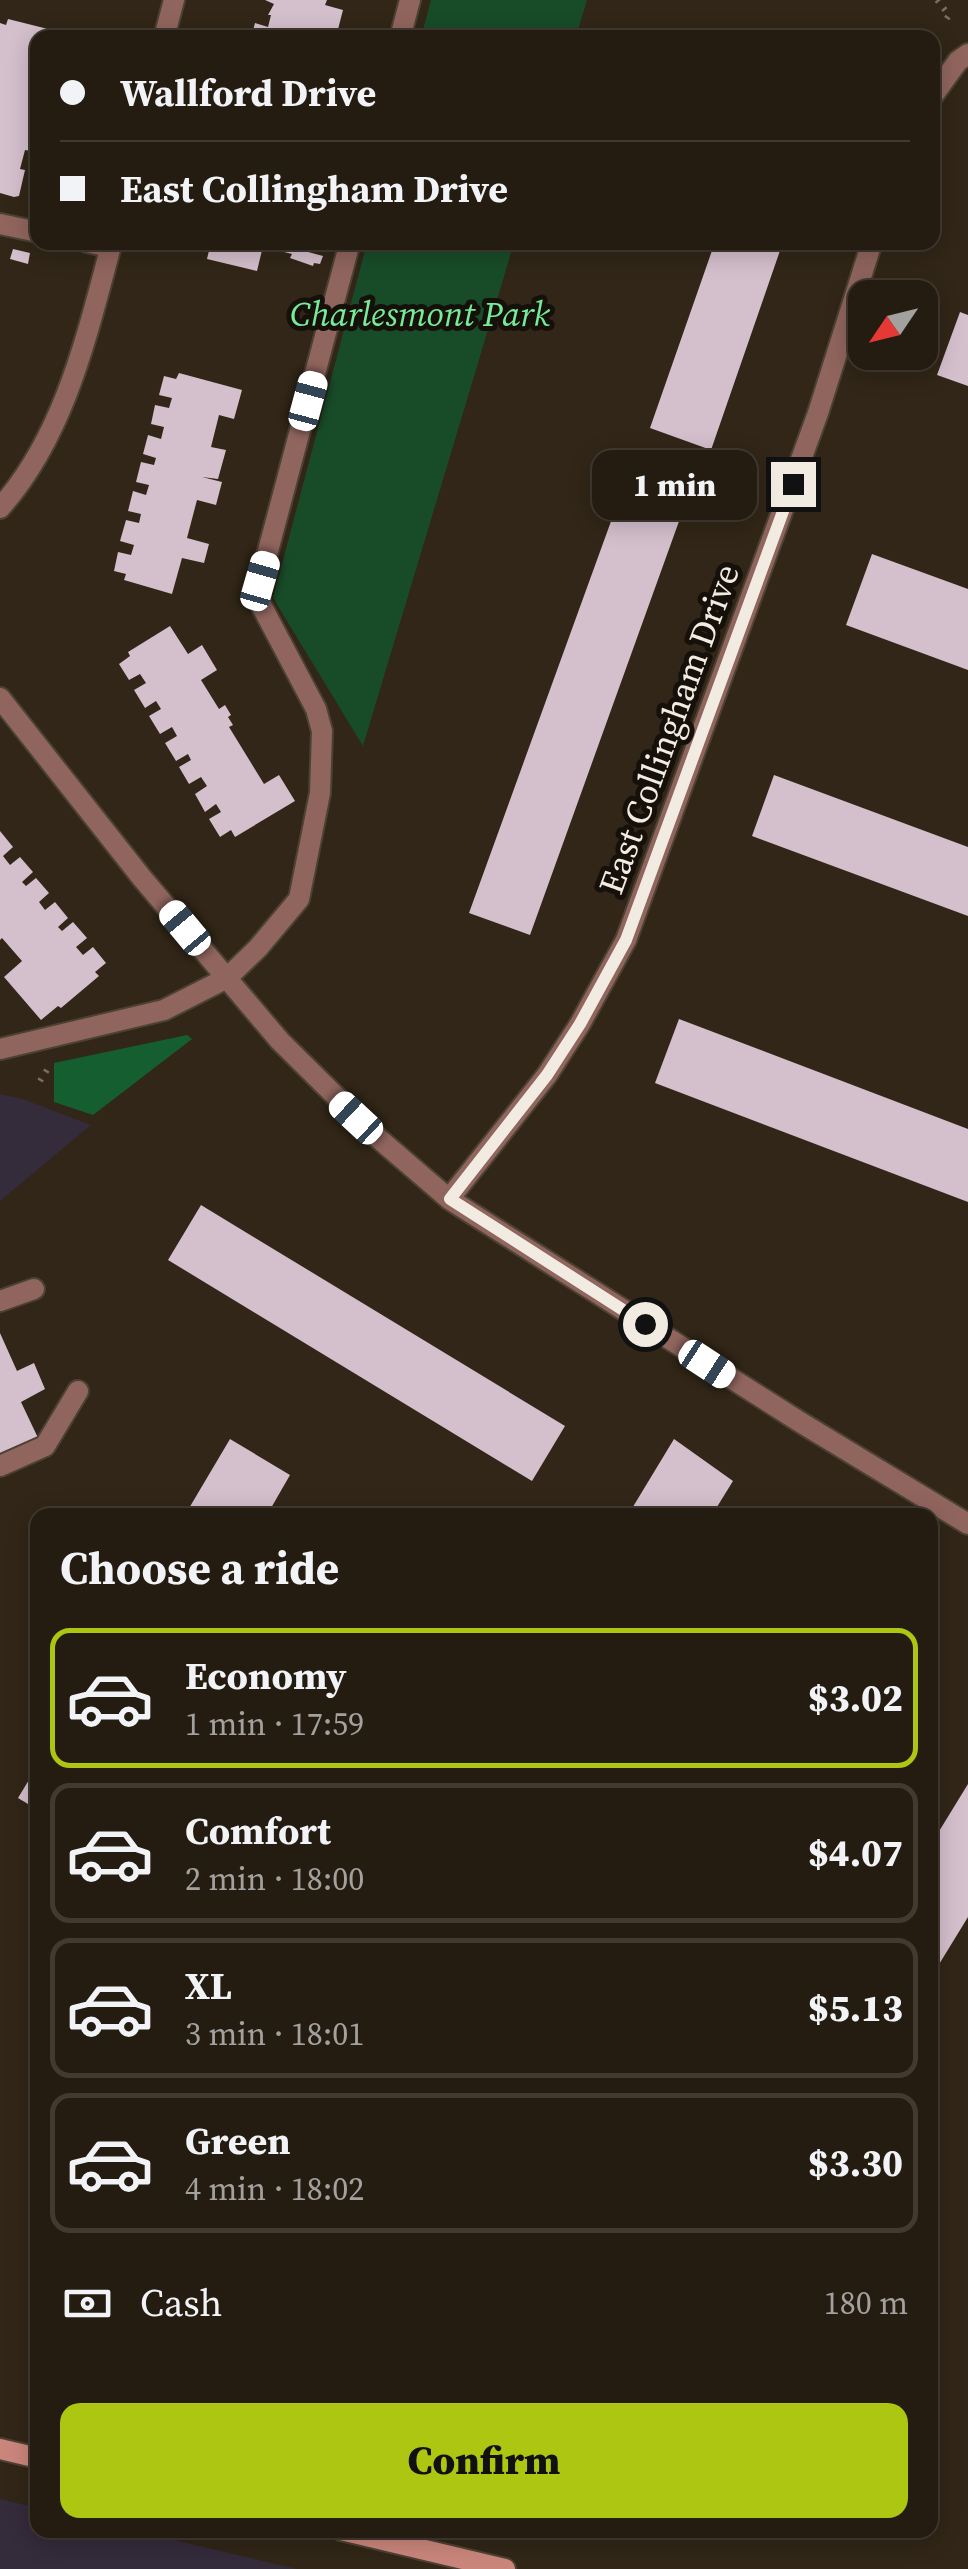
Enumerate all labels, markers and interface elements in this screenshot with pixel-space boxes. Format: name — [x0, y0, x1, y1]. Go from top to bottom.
text: Wallford Drive — [120, 67, 376, 119]
text: East Collingham Drive — [120, 163, 508, 215]
north arrow — [848, 280, 938, 370]
map controls — [848, 280, 938, 370]
park label: Charlesmont Park — [290, 290, 550, 338]
car — [286, 368, 330, 434]
callout: 1 min — [593, 449, 758, 519]
route end — [771, 462, 816, 507]
text: 1 min — [633, 463, 716, 507]
car — [237, 548, 283, 614]
street label: East Collingham Drive — [587, 557, 751, 901]
car — [154, 895, 216, 961]
car — [324, 1087, 388, 1149]
route start — [623, 1302, 668, 1347]
car — [674, 1335, 740, 1393]
text: Choose a ride — [60, 1537, 339, 1599]
text: Economy — [185, 1650, 347, 1702]
icon: car — [65, 1653, 155, 1743]
text: $3.02 — [808, 1672, 903, 1724]
text: 1 min · 17:59 — [185, 1702, 364, 1746]
text: Comfort — [185, 1805, 331, 1857]
icon: car — [65, 1808, 155, 1898]
text: $4.07 — [808, 1827, 903, 1879]
text: 2 min · 18:00 — [185, 1857, 364, 1901]
text: XL — [185, 1960, 232, 2012]
icon: car — [65, 1963, 155, 2053]
text: $5.13 — [808, 1982, 903, 2034]
text: 3 min · 18:01 — [185, 2012, 364, 2056]
text: Green — [185, 2115, 291, 2167]
icon: car — [65, 2118, 155, 2208]
text: $3.30 — [808, 2137, 903, 2189]
text: 4 min · 18:02 — [185, 2167, 364, 2211]
icon: cash — [60, 2276, 115, 2331]
text: Cash — [140, 2277, 222, 2329]
text: 180 m — [824, 2281, 908, 2325]
button: Confirm — [60, 2403, 908, 2518]

